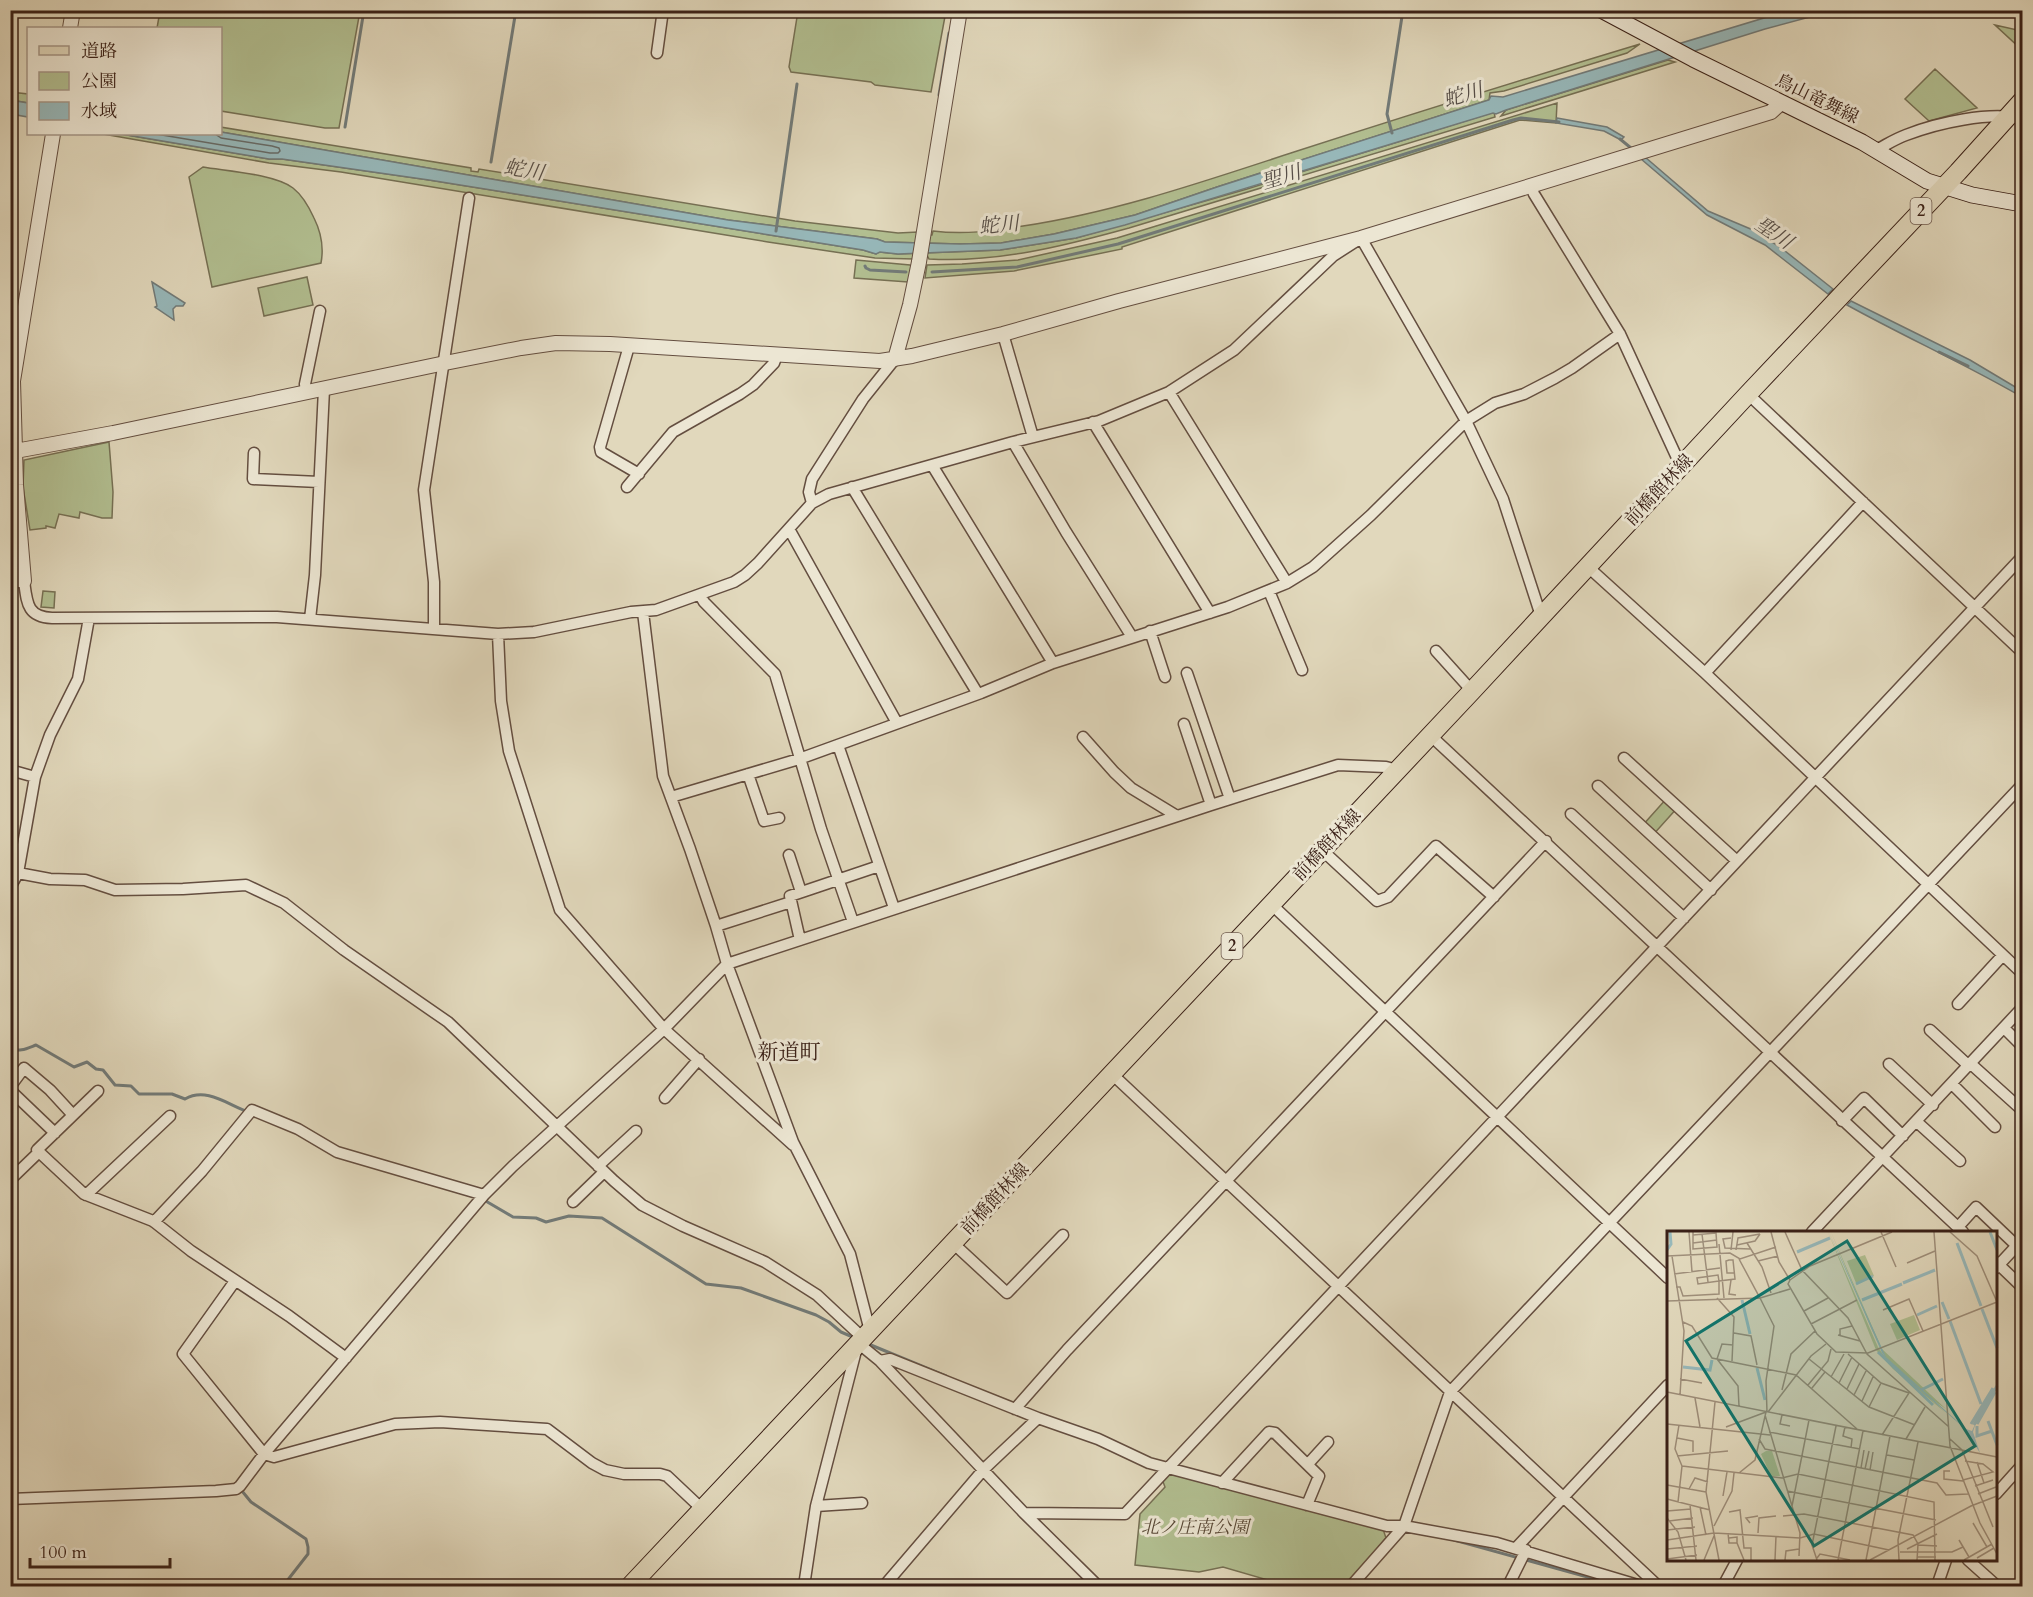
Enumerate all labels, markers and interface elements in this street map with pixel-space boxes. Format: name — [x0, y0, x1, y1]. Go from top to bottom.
legend — [27, 27, 222, 135]
text: 道路 — [81, 39, 117, 64]
street label: 鳥山竜舞線 — [1771, 68, 1863, 130]
text: 公園 — [81, 69, 117, 94]
water label: 蛇川 — [1440, 76, 1488, 114]
text: 水域 — [81, 99, 117, 124]
water label: 蛇川 — [502, 154, 548, 187]
water label: 聖川 — [1258, 158, 1306, 196]
road number: 2 — [1910, 198, 1932, 224]
water label: 蛇川 — [978, 209, 1022, 241]
water label: 聖川 — [1750, 211, 1800, 256]
street label: 前橋館林線 — [1619, 449, 1699, 531]
street label: 前橋館林線 — [1287, 804, 1367, 886]
road number: 2 — [1222, 933, 1242, 959]
district label: 新道町 — [758, 1038, 821, 1067]
street label: 前橋館林線 — [955, 1158, 1035, 1240]
inset map — [1667, 1231, 1997, 1561]
park label: 北ノ庄南公園 — [1141, 1515, 1252, 1540]
scale bar — [30, 1531, 170, 1569]
text: 100 m — [39, 1540, 87, 1565]

